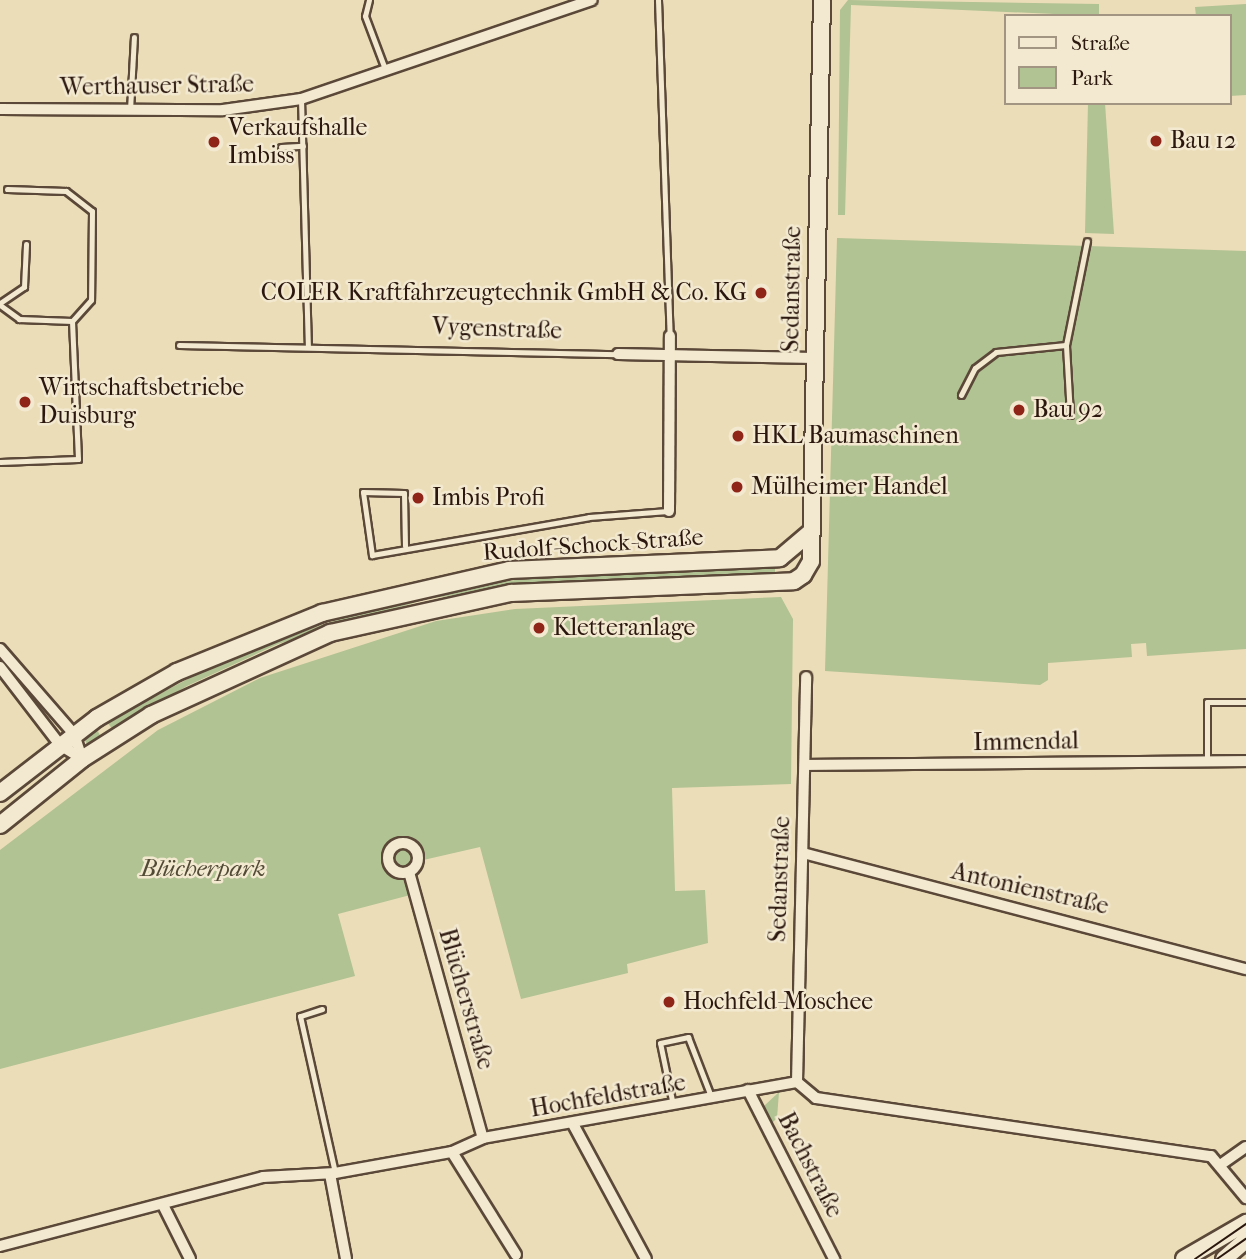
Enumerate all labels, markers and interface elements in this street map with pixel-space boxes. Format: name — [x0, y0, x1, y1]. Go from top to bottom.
legend — [1004, 14, 1232, 105]
text: Straße — [1071, 31, 1130, 55]
text: Park — [1071, 66, 1113, 90]
street label: Werthauser Straße — [60, 70, 254, 102]
place label: Verkaufshalle Imbiss — [228, 114, 367, 170]
place label: Bau 12 — [1170, 127, 1236, 155]
marker: Bau 12 — [1148, 133, 1164, 149]
marker: Verkaufshalle Imbiss — [206, 134, 222, 150]
street label: Sedanstraße — [777, 226, 807, 352]
place label: COLER Kraftfahrzeugtechnik GmbH & Co. KG — [261, 279, 747, 307]
marker: COLER Kraftfahrzeugtechnik GmbH & Co. KG — [753, 285, 769, 301]
street label: Vygenstraße — [432, 312, 562, 346]
place label: Wirtschaftsbetriebe Duisburg — [39, 374, 244, 430]
marker: Wirtschaftsbetriebe Duisburg — [17, 394, 33, 410]
place label: Bau 92 — [1033, 396, 1103, 424]
marker: Bau 92 — [1011, 402, 1027, 418]
place label: HKL Baumaschinen — [752, 422, 959, 450]
marker: HKL Baumaschinen — [730, 428, 746, 444]
place label: Mülheimer Handel — [751, 473, 948, 501]
marker: Mülheimer Handel — [729, 479, 745, 495]
place label: Imbis Profi — [432, 484, 545, 512]
marker: Imbis Profi — [410, 490, 426, 506]
street label: Rudolf-Schock-Straße — [482, 523, 704, 567]
place label: Kletteranlage — [553, 614, 695, 642]
marker: Kletteranlage — [531, 620, 547, 636]
street label: Immendal — [973, 727, 1079, 757]
street label: Sedanstraße — [763, 815, 797, 943]
park label: Blücherpark — [140, 855, 266, 883]
street label: Antonienstraße — [949, 857, 1111, 921]
street label: Blücherstraße — [432, 925, 500, 1073]
place label: Hochfeld-Moschee — [683, 988, 873, 1016]
marker: Hochfeld-Moschee — [661, 994, 677, 1010]
street label: Hochfeldstraße — [528, 1068, 688, 1124]
street label: Bachstraße — [771, 1107, 849, 1223]

